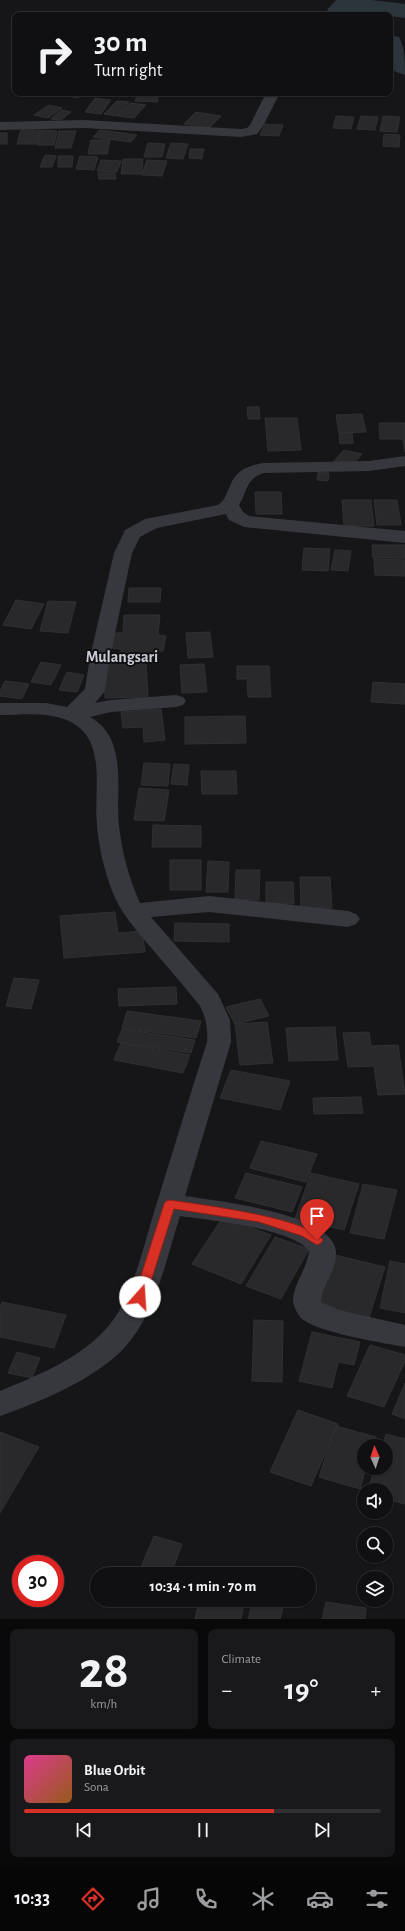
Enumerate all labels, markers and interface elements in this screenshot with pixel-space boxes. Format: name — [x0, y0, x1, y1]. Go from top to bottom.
icon: right — [28, 28, 80, 80]
text: 30 m — [94, 29, 147, 57]
text: Turn right — [94, 62, 163, 80]
district label: Mulangsari — [86, 649, 158, 665]
pin — [300, 1199, 334, 1240]
icon: arrive — [306, 1205, 328, 1227]
position arrow — [119, 1276, 161, 1318]
north arrow — [357, 1439, 393, 1475]
map controls — [357, 1439, 393, 1607]
button: sound — [357, 1483, 393, 1519]
button: search — [357, 1527, 393, 1563]
speed limit sign: 30 — [12, 1555, 64, 1607]
button: layers — [357, 1571, 393, 1607]
text: 10:34 · 1 min · 70 m — [150, 1579, 256, 1594]
text: 28 — [79, 1645, 129, 1697]
text: Climate — [222, 1653, 261, 1666]
text: 19° — [284, 1675, 318, 1705]
text: − — [222, 1679, 232, 1701]
text: + — [370, 1679, 381, 1701]
text: km/h — [90, 1698, 117, 1711]
text: Blue Orbit — [84, 1763, 145, 1778]
text: Sona — [84, 1781, 109, 1794]
icon: previous — [73, 1819, 95, 1841]
icon: pause — [192, 1819, 214, 1841]
icon: next — [311, 1819, 333, 1841]
icon: directions — [79, 1885, 107, 1913]
icon: music — [135, 1885, 163, 1913]
icon: phone — [192, 1885, 220, 1913]
icon: climate — [249, 1885, 277, 1913]
icon: car — [306, 1885, 334, 1913]
icon: filters — [363, 1885, 391, 1913]
text: 10:33 — [14, 1890, 50, 1908]

